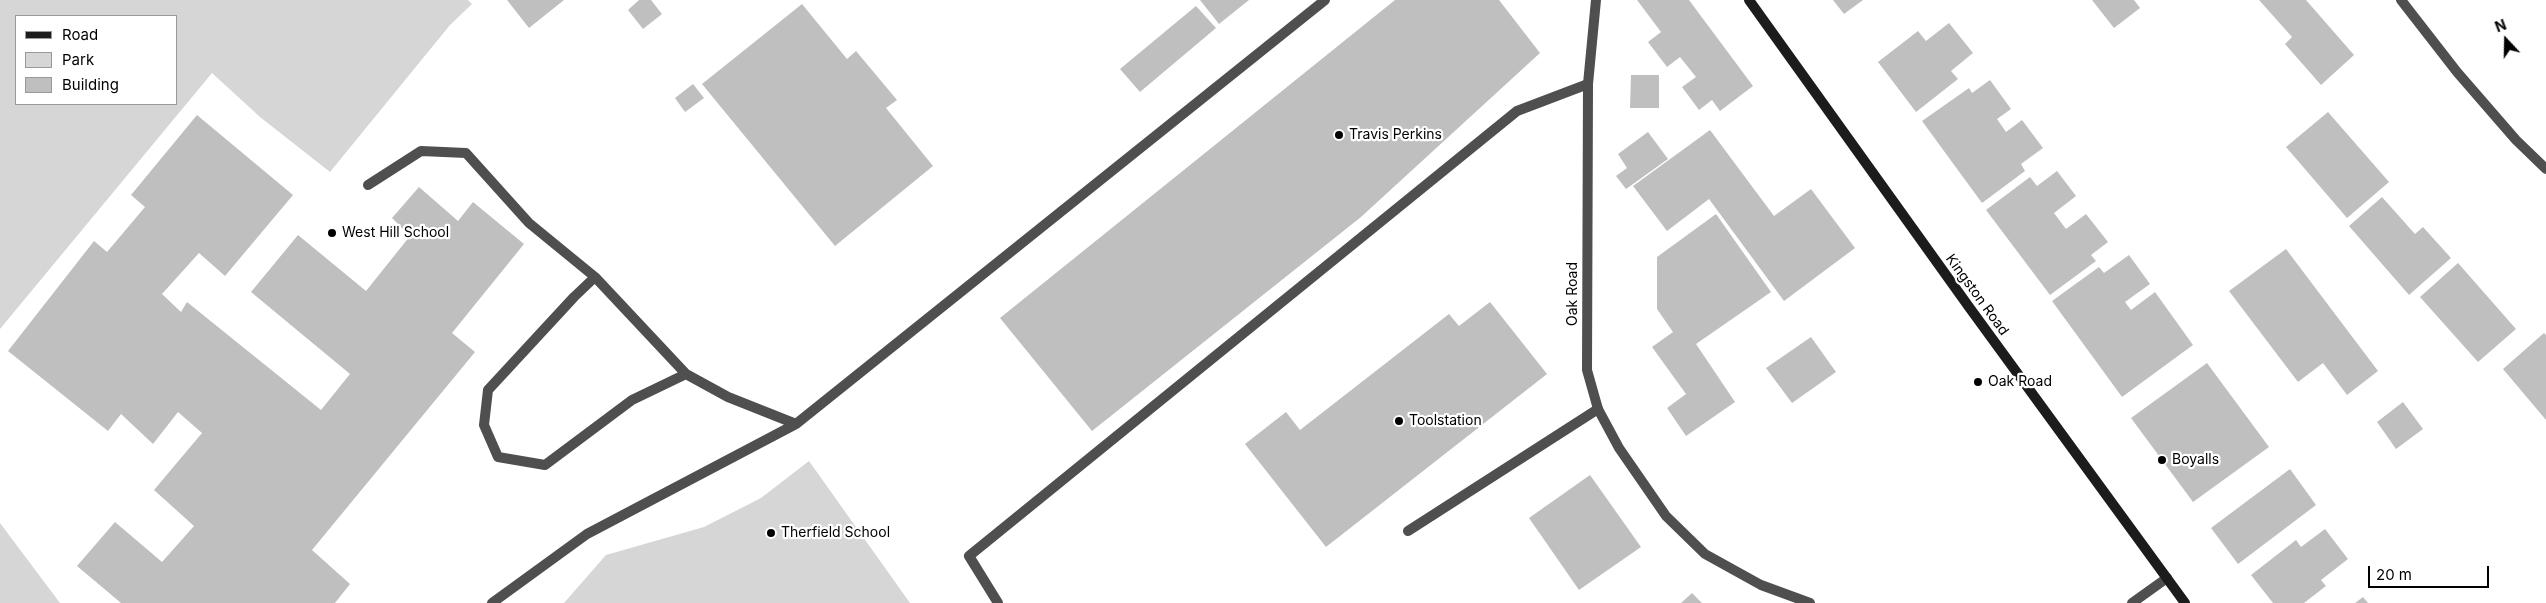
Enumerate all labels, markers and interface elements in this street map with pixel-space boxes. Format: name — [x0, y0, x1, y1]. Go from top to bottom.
legend — [15, 15, 178, 105]
north arrow — [2481, 15, 2531, 65]
text: N — [2492, 16, 2508, 35]
text: Road — [62, 25, 98, 44]
text: Park — [62, 50, 94, 69]
text: Building — [62, 75, 119, 94]
place label: Travis Perkins — [1349, 127, 1442, 143]
marker: Travis Perkins — [1333, 129, 1345, 141]
place label: West Hill School — [342, 225, 449, 241]
marker: West Hill School — [326, 227, 338, 239]
street label: Kingston Road — [1942, 251, 2012, 339]
street label: Oak Road — [1565, 262, 1581, 326]
place label: Oak Road — [1988, 374, 2052, 390]
marker: Oak Road — [1972, 376, 1984, 388]
place label: Toolstation — [1409, 413, 1482, 429]
marker: Toolstation — [1393, 415, 1405, 427]
place label: Boyalls — [2172, 452, 2219, 468]
marker: Boyalls — [2156, 454, 2168, 466]
place label: Therfield School — [781, 525, 890, 541]
marker: Therfield School — [765, 527, 777, 539]
scale bar — [2371, 556, 2492, 588]
text: 20 m — [2376, 565, 2412, 584]

